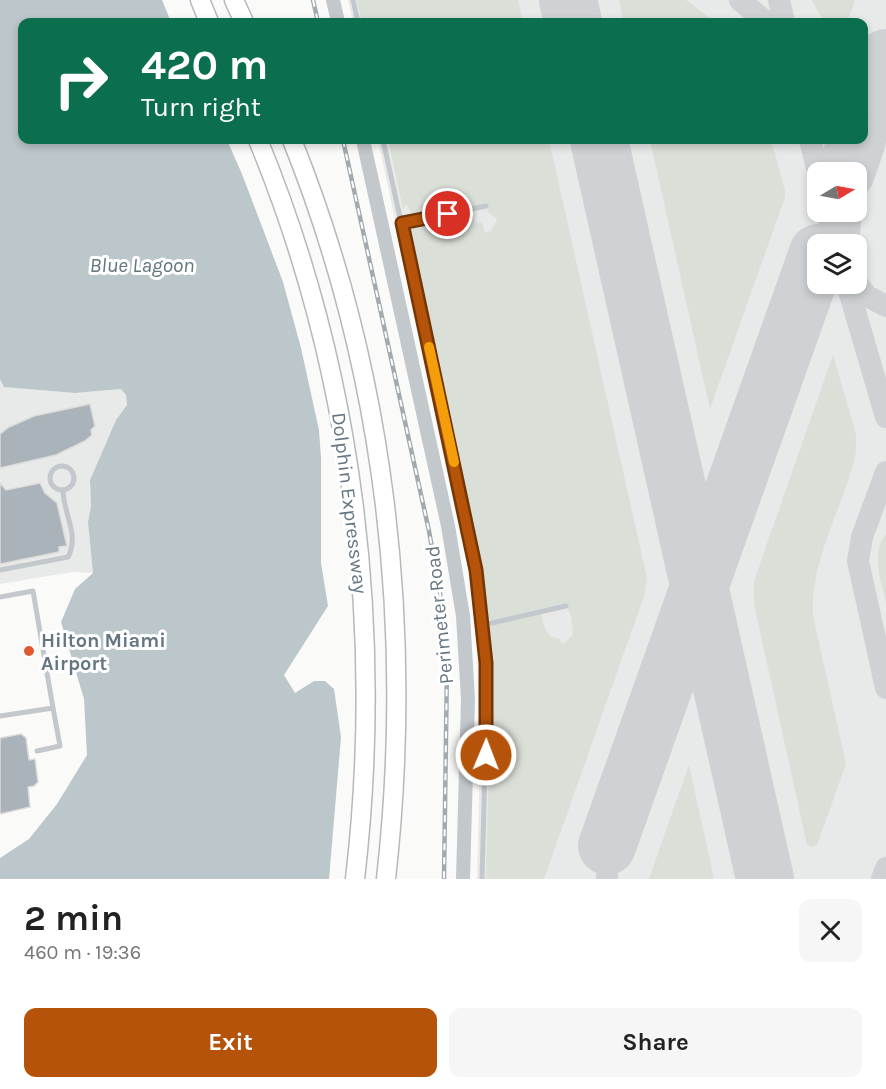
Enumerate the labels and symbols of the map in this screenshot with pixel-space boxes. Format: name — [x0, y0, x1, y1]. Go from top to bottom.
north arrow — [807, 162, 867, 222]
pin — [422, 188, 473, 239]
water label: Blue Lagoon — [90, 253, 194, 277]
street label: Dolphin Expressway — [327, 411, 372, 595]
street label: Perimeter Road — [421, 544, 458, 685]
place label: Hilton Miami Airport — [41, 629, 166, 675]
marker: Hilton Miami Airport — [22, 644, 36, 658]
position arrow — [454, 723, 518, 787]

